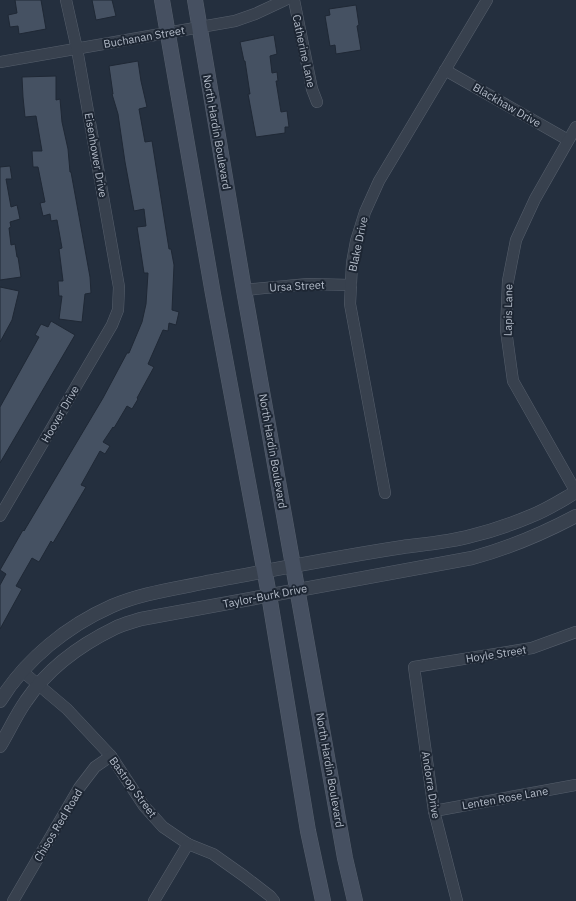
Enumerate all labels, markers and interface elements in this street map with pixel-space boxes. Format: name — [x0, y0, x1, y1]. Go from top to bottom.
street label: Catherine Lane — [289, 13, 319, 89]
street label: Buchanan Street — [102, 23, 186, 51]
street label: North Hardin Boulevard — [200, 73, 234, 191]
street label: Blackhaw Drive — [471, 80, 543, 130]
street label: Eisenhower Drive — [82, 112, 110, 198]
street label: Blake Drive — [345, 215, 371, 273]
street label: Ursa Street — [269, 278, 325, 294]
street label: Lapis Lane — [501, 284, 515, 336]
street label: Hoover Drive — [38, 383, 82, 445]
street label: North Hardin Boulevard — [256, 392, 290, 510]
street label: Taylor-Burk Drive — [222, 581, 308, 611]
street label: Hoyle Street — [465, 642, 527, 666]
street label: North Hardin Boulevard — [313, 711, 347, 829]
street label: Andorra Drive — [419, 750, 443, 820]
street label: Bastrop Street — [106, 754, 160, 820]
street label: Lenten Rose Lane — [461, 784, 549, 812]
street label: Chisos Red Road — [31, 786, 85, 864]

